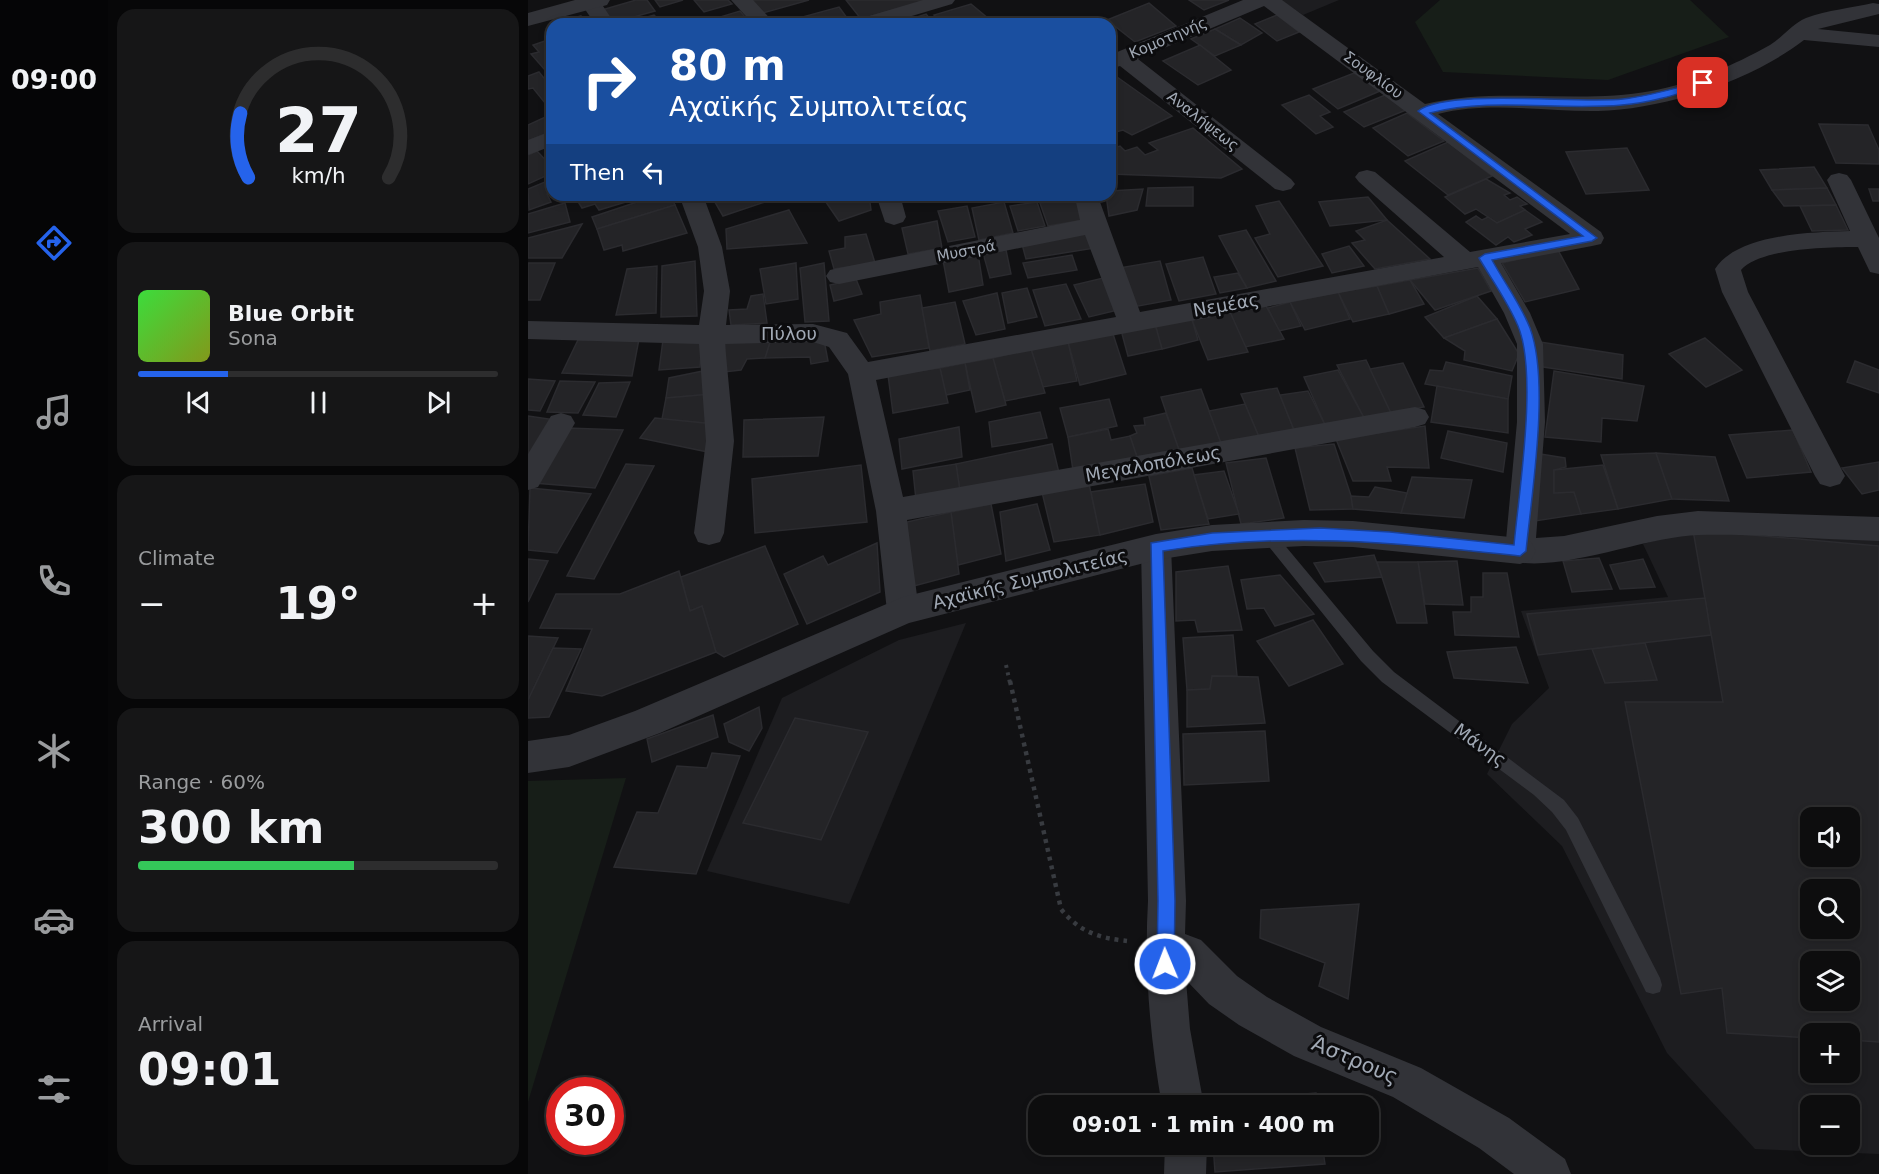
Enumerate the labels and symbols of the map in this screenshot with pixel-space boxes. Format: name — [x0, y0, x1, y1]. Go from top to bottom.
street label: Κομοτηνής — [1126, 14, 1210, 62]
street label: Σουφλίου — [1340, 47, 1406, 103]
pin — [1677, 57, 1728, 108]
street label: Αναλήψεως — [1163, 87, 1243, 155]
street label: Μυστρά — [935, 236, 997, 266]
street label: Νεμέας — [1191, 288, 1261, 321]
street label: Πύλου — [761, 323, 817, 344]
street label: Μεγαλοπόλεως — [1083, 441, 1222, 486]
street label: Αχαϊκής Συμπολιτείας — [930, 544, 1129, 613]
street label: Μάνης — [1450, 719, 1511, 771]
position arrow — [1133, 932, 1197, 996]
street label: Άστρους — [1308, 1031, 1402, 1089]
speed limit sign: 30 — [546, 1077, 624, 1155]

